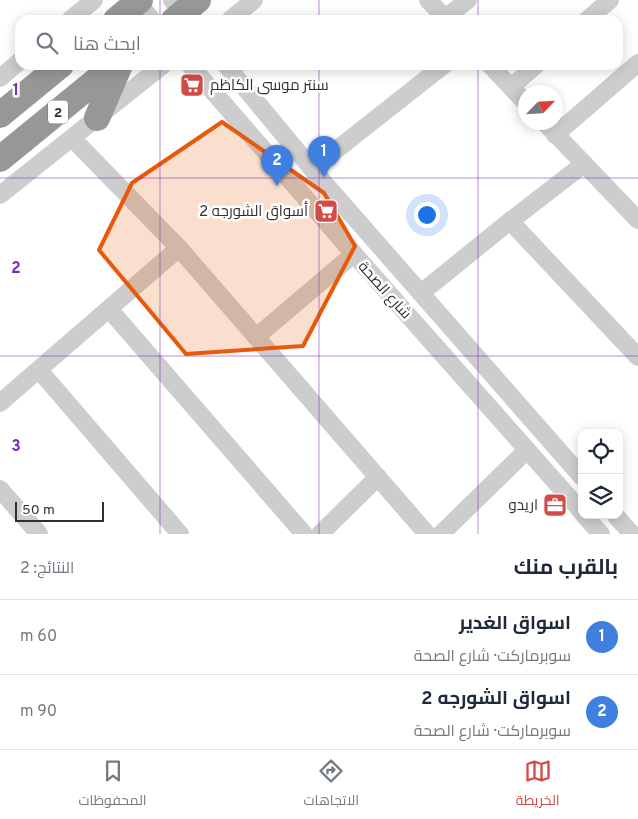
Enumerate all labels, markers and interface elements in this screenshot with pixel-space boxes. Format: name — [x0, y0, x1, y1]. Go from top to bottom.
search box — [15, 15, 623, 70]
icon: search — [33, 29, 61, 57]
text: ابحث هنا — [73, 33, 141, 57]
supermarket icon: سنتر موسى الكاظم — [179, 72, 205, 98]
place label: سنتر موسى الكاظم — [210, 77, 329, 96]
text: 1 — [13, 81, 19, 101]
north arrow — [518, 85, 563, 130]
road number: 2 — [48, 100, 68, 124]
pin: 1 — [308, 136, 340, 177]
pin: 2 — [261, 145, 293, 186]
supermarket icon: أسواق الشورجه 2 — [313, 198, 339, 224]
place label: أسواق الشورجه 2 — [199, 201, 308, 222]
your location — [414, 202, 440, 228]
street label: شارع الصحة — [353, 258, 415, 324]
text: 2 — [11, 259, 21, 279]
map controls — [578, 429, 623, 519]
button: locate — [578, 429, 623, 474]
text: 3 — [11, 437, 21, 457]
button: layers — [578, 474, 623, 519]
office icon: اريدو — [542, 492, 568, 518]
place label: اريدو — [509, 497, 538, 516]
scale bar — [15, 499, 104, 522]
text: 50 m — [22, 502, 55, 519]
text: بالقرب منك — [514, 555, 618, 582]
text: النتائج: 2 — [20, 559, 74, 579]
text: اسواق الغدير — [459, 612, 571, 636]
text: 60 m — [20, 627, 57, 647]
text: 1 — [599, 627, 605, 647]
text: سوبرماركت · شارع الصحة — [414, 647, 571, 667]
text: اسواق الشورجه 2 — [421, 687, 571, 711]
text: 90 m — [20, 702, 57, 722]
text: 2 — [597, 702, 607, 722]
text: سوبرماركت · شارع الصحة — [414, 722, 571, 742]
tab: المحفوظات — [78, 757, 147, 813]
tab: الاتجاهات — [304, 757, 359, 813]
tab: الخريطة — [516, 757, 560, 813]

